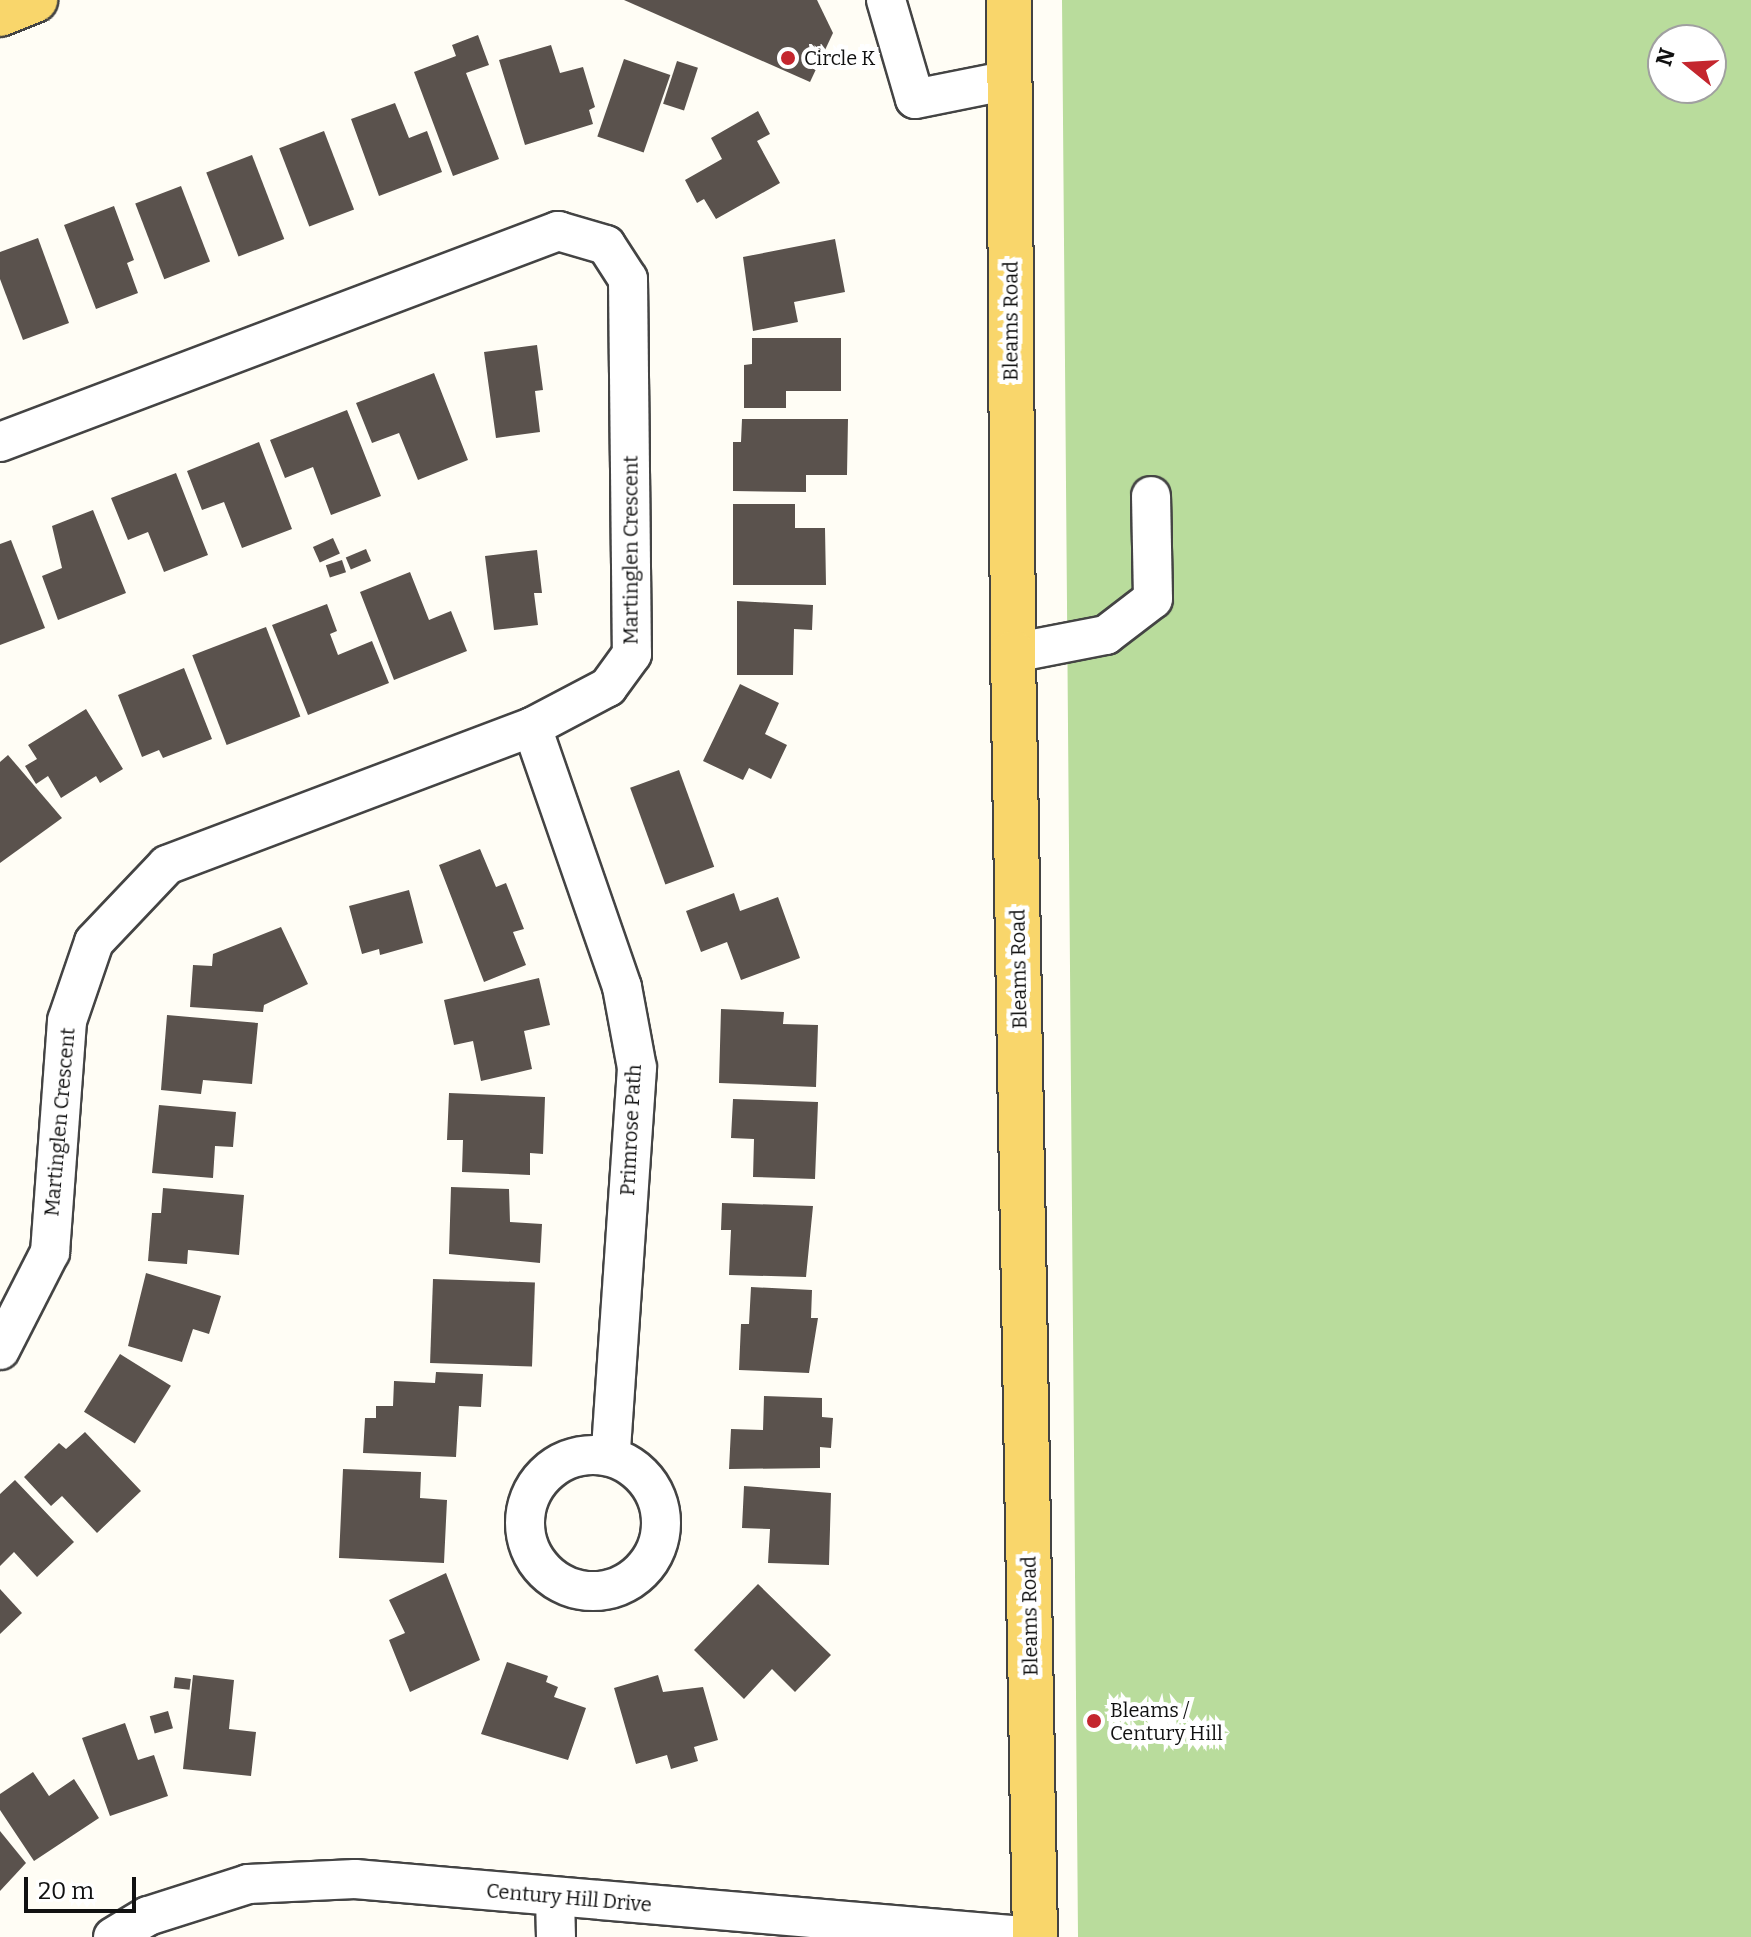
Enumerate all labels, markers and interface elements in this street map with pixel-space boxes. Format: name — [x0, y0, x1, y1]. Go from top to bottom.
north arrow — [1647, 24, 1727, 104]
text: N — [1650, 45, 1681, 69]
place label: Circle K — [804, 46, 875, 70]
marker: Circle K — [779, 49, 797, 67]
street label: Bleams Road — [999, 261, 1023, 381]
street label: Martinglen Crescent — [619, 455, 643, 645]
street label: Bleams Road — [1006, 909, 1032, 1029]
street label: Martinglen Crescent — [40, 1027, 80, 1217]
street label: Primrose Path — [616, 1064, 646, 1196]
street label: Bleams Road — [1017, 1556, 1043, 1676]
place label: Bleams / Century Hill — [1110, 1698, 1223, 1745]
marker: Bleams / Century Hill — [1085, 1712, 1103, 1730]
scale bar — [28, 1861, 140, 1911]
text: 20 m — [38, 1877, 94, 1905]
street label: Century Hill Drive — [485, 1879, 653, 1917]

